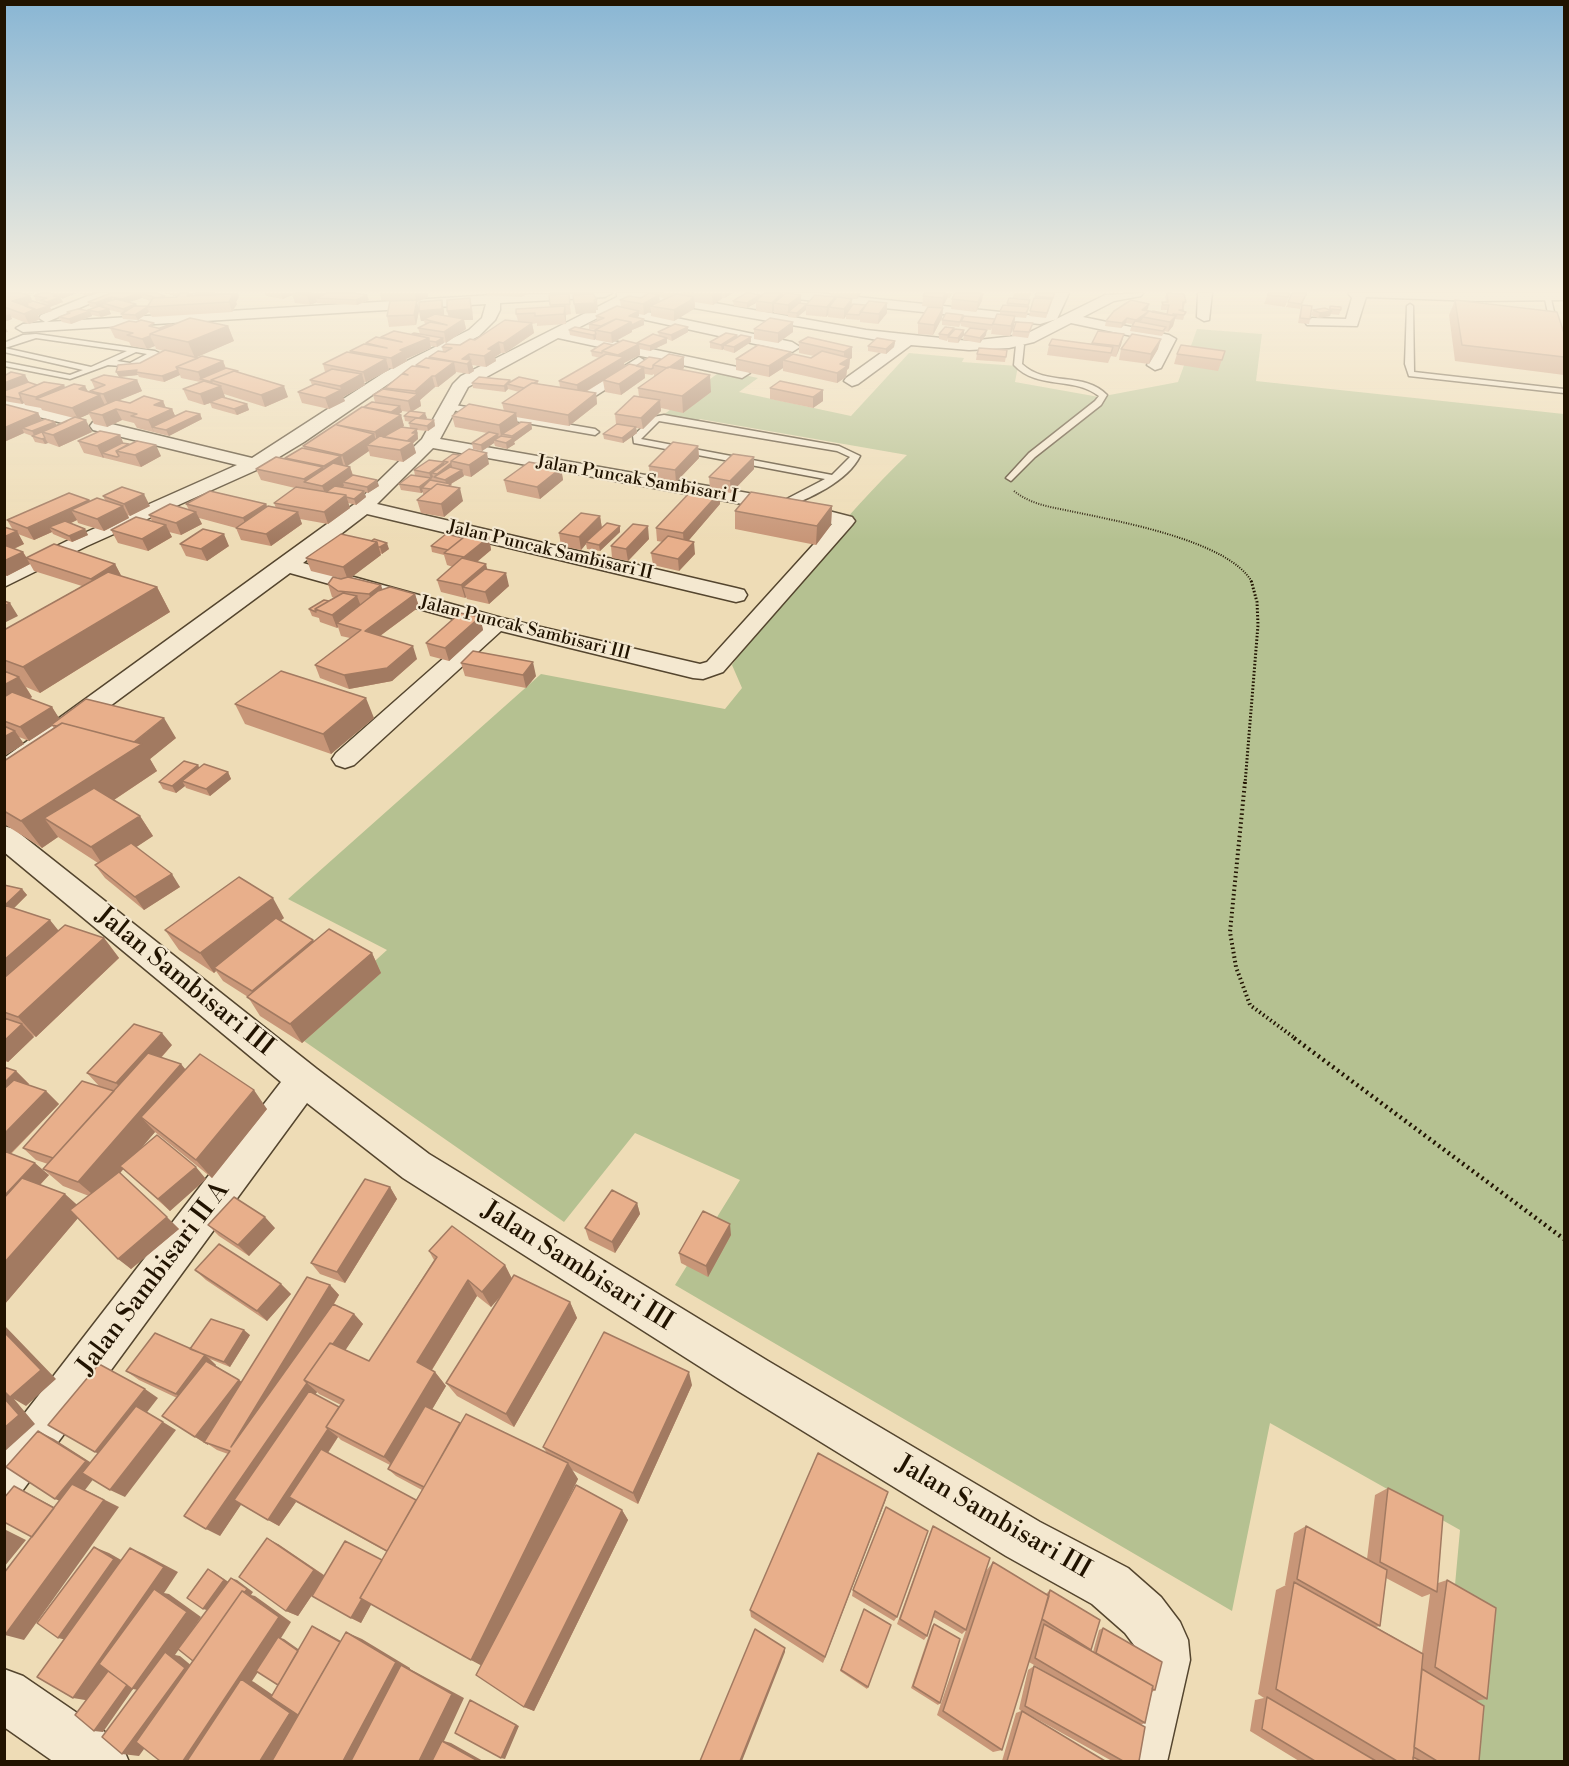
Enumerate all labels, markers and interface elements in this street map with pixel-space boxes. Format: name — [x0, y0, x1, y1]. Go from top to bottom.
street label: Jalan Puncak Sambisari I — [535, 452, 739, 508]
street label: Jalan Puncak Sambisari II — [445, 517, 655, 585]
street label: Jalan Puncak Sambisari III — [417, 592, 633, 666]
street label: Jalan Sambisari III — [89, 901, 279, 1063]
street label: Jalan Sambisari II A — [71, 1176, 237, 1382]
street label: Jalan Sambisari III — [475, 1195, 679, 1339]
street label: Jalan Sambisari III — [890, 1450, 1096, 1586]

